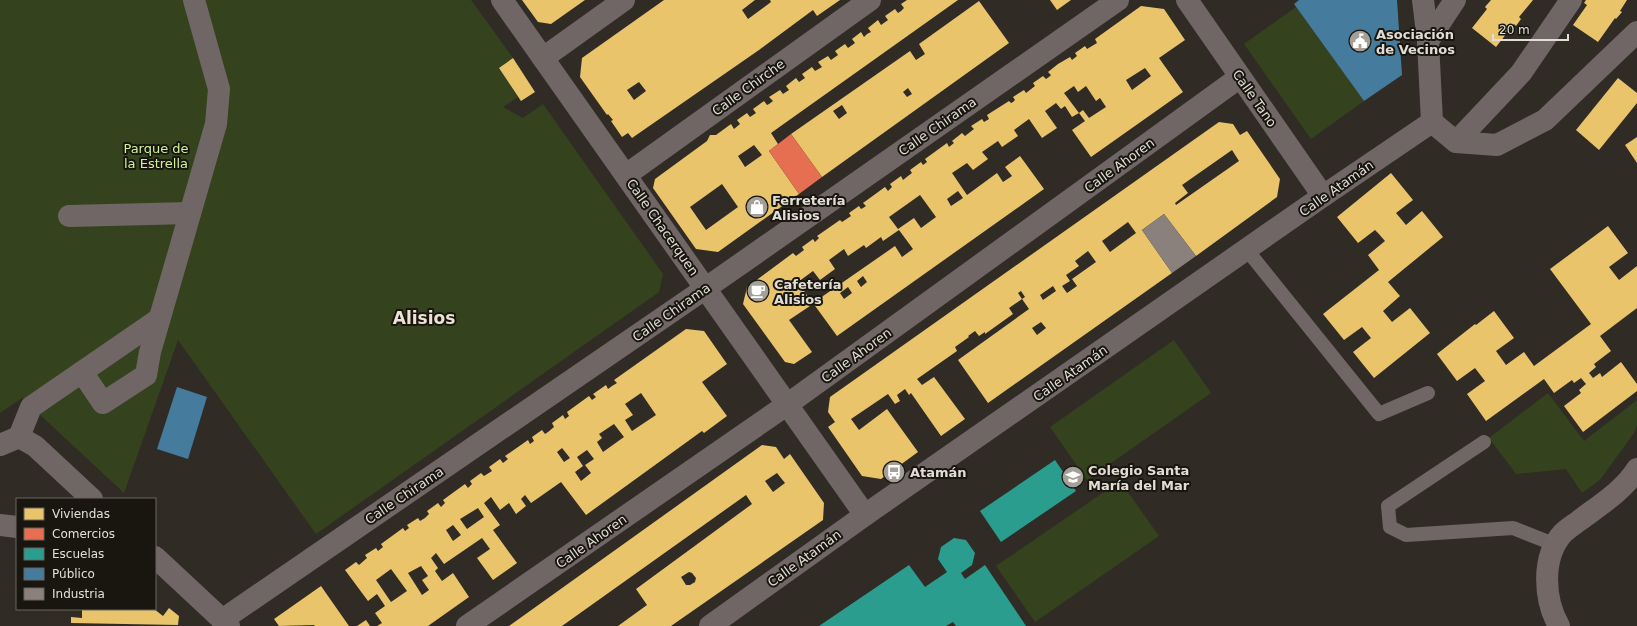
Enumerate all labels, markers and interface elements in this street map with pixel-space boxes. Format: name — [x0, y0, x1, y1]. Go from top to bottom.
scale bar — [1493, 16, 1568, 42]
text: 20 m — [1499, 23, 1530, 37]
place label: Asociación de Vecinos — [1376, 27, 1455, 57]
public building icon: Asociación de Vecinos — [1347, 28, 1373, 54]
street label: Calle Chirche — [709, 56, 787, 119]
street label: Calle Tano — [1229, 67, 1280, 130]
street label: Calle Chirama — [896, 94, 979, 159]
street label: Calle Ahoren — [1081, 135, 1157, 196]
park label: Parque de la Estrella — [123, 141, 189, 171]
street label: Calle Atamán — [1296, 157, 1376, 220]
street label: Calle Chacerquen — [624, 176, 702, 279]
place label: Ferretería Alisios — [772, 193, 845, 223]
shop icon: Ferretería Alisios — [744, 194, 770, 220]
place label: Cafetería Alisios — [774, 277, 841, 307]
cafe icon: Cafetería Alisios — [745, 278, 771, 304]
street label: Calle Chirama — [630, 280, 713, 345]
district label: Alisios — [393, 308, 455, 328]
street label: Calle Ahoren — [818, 325, 894, 386]
street label: Calle Atamán — [1030, 342, 1110, 405]
bus stop icon: Atamán — [881, 459, 907, 485]
place label: Colegio Santa María del Mar — [1088, 463, 1190, 493]
street label: Calle Chirama — [362, 464, 446, 527]
school or university icon: Colegio Santa María del Mar — [1060, 464, 1086, 490]
place label: Atamán — [910, 465, 967, 480]
legend — [16, 498, 156, 610]
text: Viviendas — [52, 507, 110, 521]
street label: Calle Ahoren — [553, 512, 629, 571]
text: Comercios — [52, 527, 115, 541]
street label: Calle Atamán — [765, 527, 844, 590]
text: Escuelas — [52, 547, 104, 561]
text: Público — [52, 567, 95, 581]
text: Industria — [52, 587, 105, 601]

